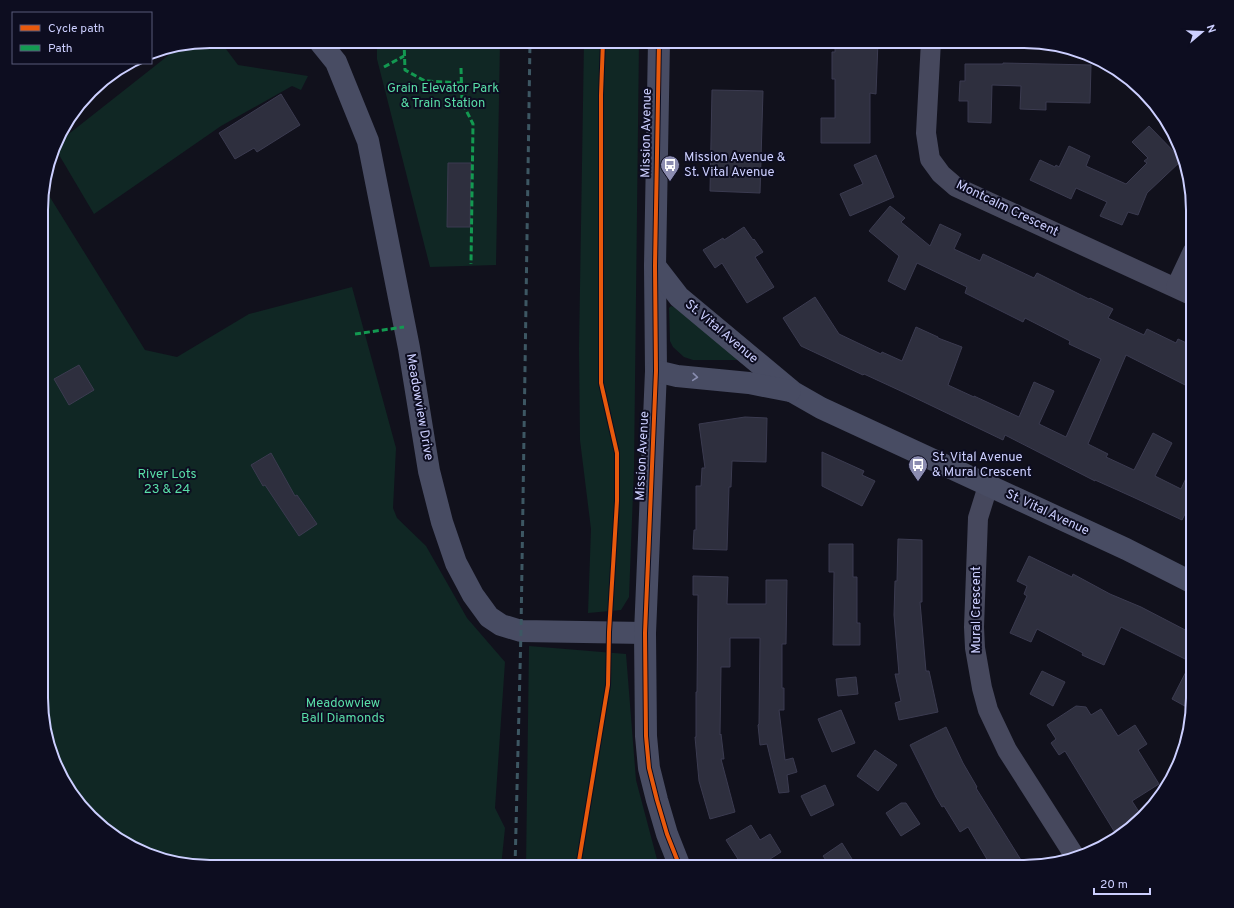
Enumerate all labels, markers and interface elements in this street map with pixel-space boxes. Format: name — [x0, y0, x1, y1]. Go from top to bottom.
legend — [12, 12, 152, 64]
north arrow — [1182, 12, 1222, 52]
text: Cycle path — [48, 21, 105, 37]
text: N — [1203, 23, 1218, 35]
text: Path — [48, 41, 73, 57]
park label: Grain Elevator Park & Train Station — [387, 81, 499, 112]
street label: Mission Avenue — [638, 88, 656, 178]
place label: Mission Avenue & St. Vital Avenue — [684, 150, 786, 181]
bus stop icon: Mission Avenue & St. Vital Avenue — [659, 154, 681, 182]
street label: Montcalm Crescent — [953, 177, 1061, 241]
street label: St. Vital Avenue — [681, 297, 761, 367]
street label: Meadowview Drive — [402, 352, 436, 462]
one-way arrow — [692, 373, 698, 382]
street label: Mission Avenue — [633, 411, 653, 501]
place label: St. Vital Avenue & Mural Crescent — [932, 450, 1032, 481]
bus stop icon: St. Vital Avenue & Mural Crescent — [907, 454, 929, 482]
park label: River Lots 23 & 24 — [137, 467, 197, 498]
street label: St. Vital Avenue — [1003, 487, 1091, 539]
street label: Mural Crescent — [969, 566, 985, 654]
park label: Meadowview Ball Diamonds — [301, 696, 385, 727]
scale bar — [1094, 870, 1150, 896]
text: 20 m — [1100, 877, 1128, 893]

